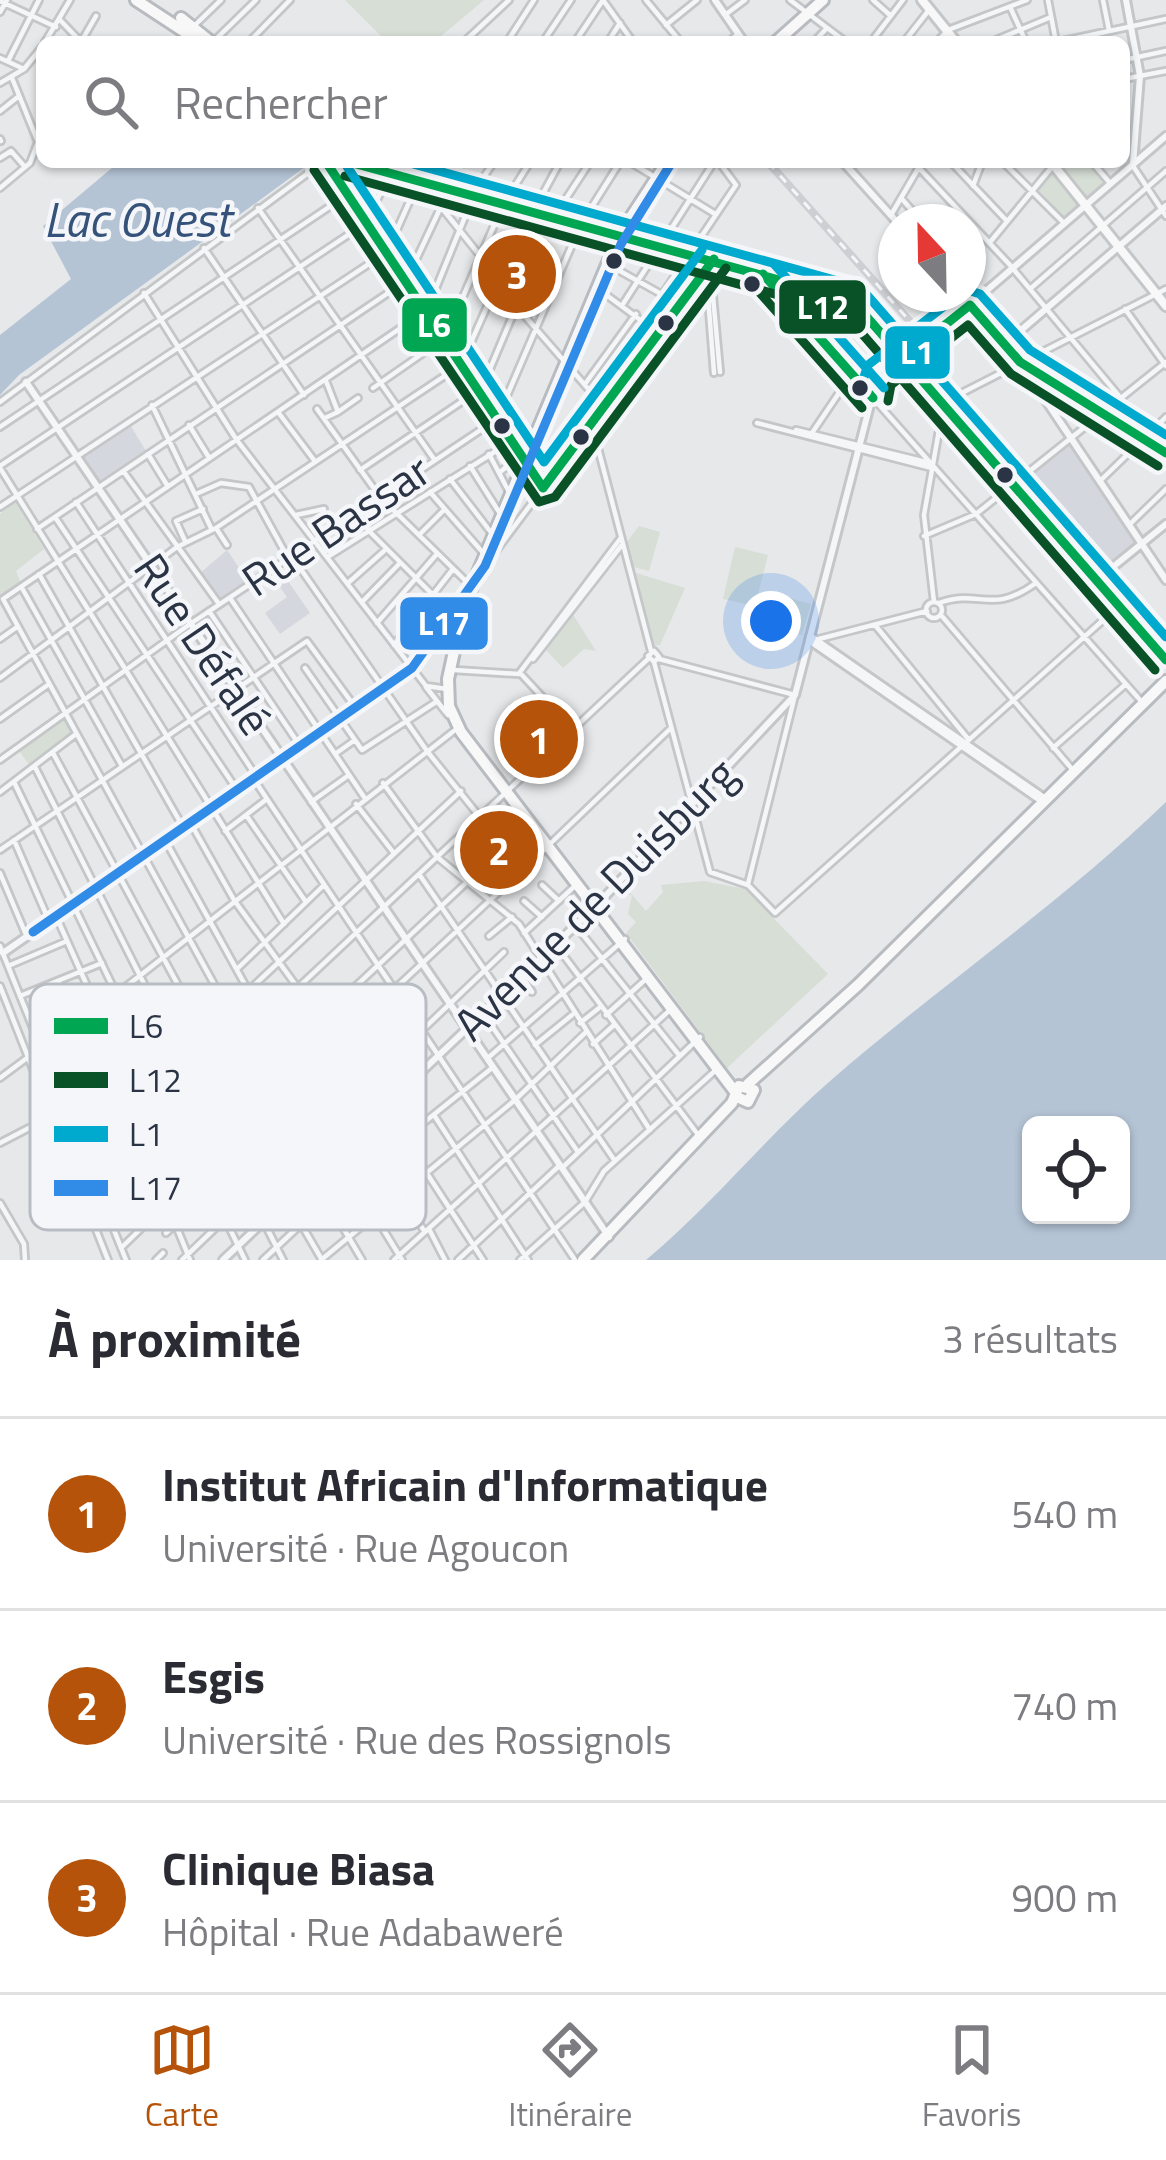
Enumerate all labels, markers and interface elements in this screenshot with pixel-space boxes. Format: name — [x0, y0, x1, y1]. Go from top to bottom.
search box — [36, 36, 1130, 168]
text: Rechercher — [174, 68, 388, 136]
icon: search — [78, 69, 144, 135]
water label: Lac Ouest — [44, 183, 236, 256]
north arrow — [878, 204, 986, 312]
pin: 3 — [478, 229, 556, 319]
unlabelled marker — [603, 250, 625, 272]
unlabelled marker — [741, 273, 763, 295]
line badge: L12 — [777, 278, 868, 336]
text: L12 — [797, 282, 849, 332]
line badge: L6 — [400, 296, 469, 354]
text: L6 — [417, 300, 451, 350]
unlabelled marker — [655, 312, 677, 334]
line badge: L1 — [883, 324, 952, 381]
text: L1 — [900, 327, 934, 377]
unlabelled marker — [849, 377, 871, 399]
unlabelled marker — [491, 415, 513, 437]
unlabelled marker — [570, 426, 592, 448]
street label: Rue Bassar — [228, 436, 443, 612]
unlabelled marker — [994, 464, 1016, 486]
street label: Rue Défalé — [118, 539, 290, 748]
your location — [741, 591, 801, 651]
line badge: L17 — [398, 595, 490, 652]
text: L17 — [418, 598, 470, 648]
pin: 1 — [500, 694, 578, 784]
street label: Avenue de Duisburg — [437, 741, 752, 1056]
pin: 2 — [460, 805, 538, 895]
legend — [30, 984, 426, 1230]
text: L6 — [129, 1001, 163, 1051]
text: L12 — [129, 1055, 182, 1105]
text: L1 — [129, 1109, 163, 1159]
map controls — [1022, 1116, 1130, 1224]
button: locate — [1022, 1116, 1130, 1224]
text: L17 — [129, 1163, 182, 1213]
text: À proximité — [48, 1299, 301, 1377]
text: 3 résultats — [942, 1309, 1118, 1368]
text: Institut Africain d'Informatique — [162, 1450, 768, 1518]
text: 1 — [76, 1484, 98, 1543]
text: 540 m — [1011, 1484, 1118, 1543]
text: Université · Rue Agoucon — [162, 1518, 569, 1577]
text: Esgis — [162, 1642, 265, 1710]
text: 2 — [76, 1676, 98, 1735]
text: 740 m — [1011, 1676, 1118, 1735]
text: Université · Rue des Rossignols — [162, 1710, 672, 1769]
text: Clinique Biasa — [162, 1834, 435, 1902]
text: 3 — [76, 1868, 98, 1927]
text: 900 m — [1011, 1868, 1118, 1927]
text: Hôpital · Rue Adabaweré — [162, 1902, 564, 1961]
tab: Carte — [145, 2017, 219, 2139]
tab: Itinéraire — [508, 2017, 632, 2139]
tab: Favoris — [922, 2017, 1021, 2139]

